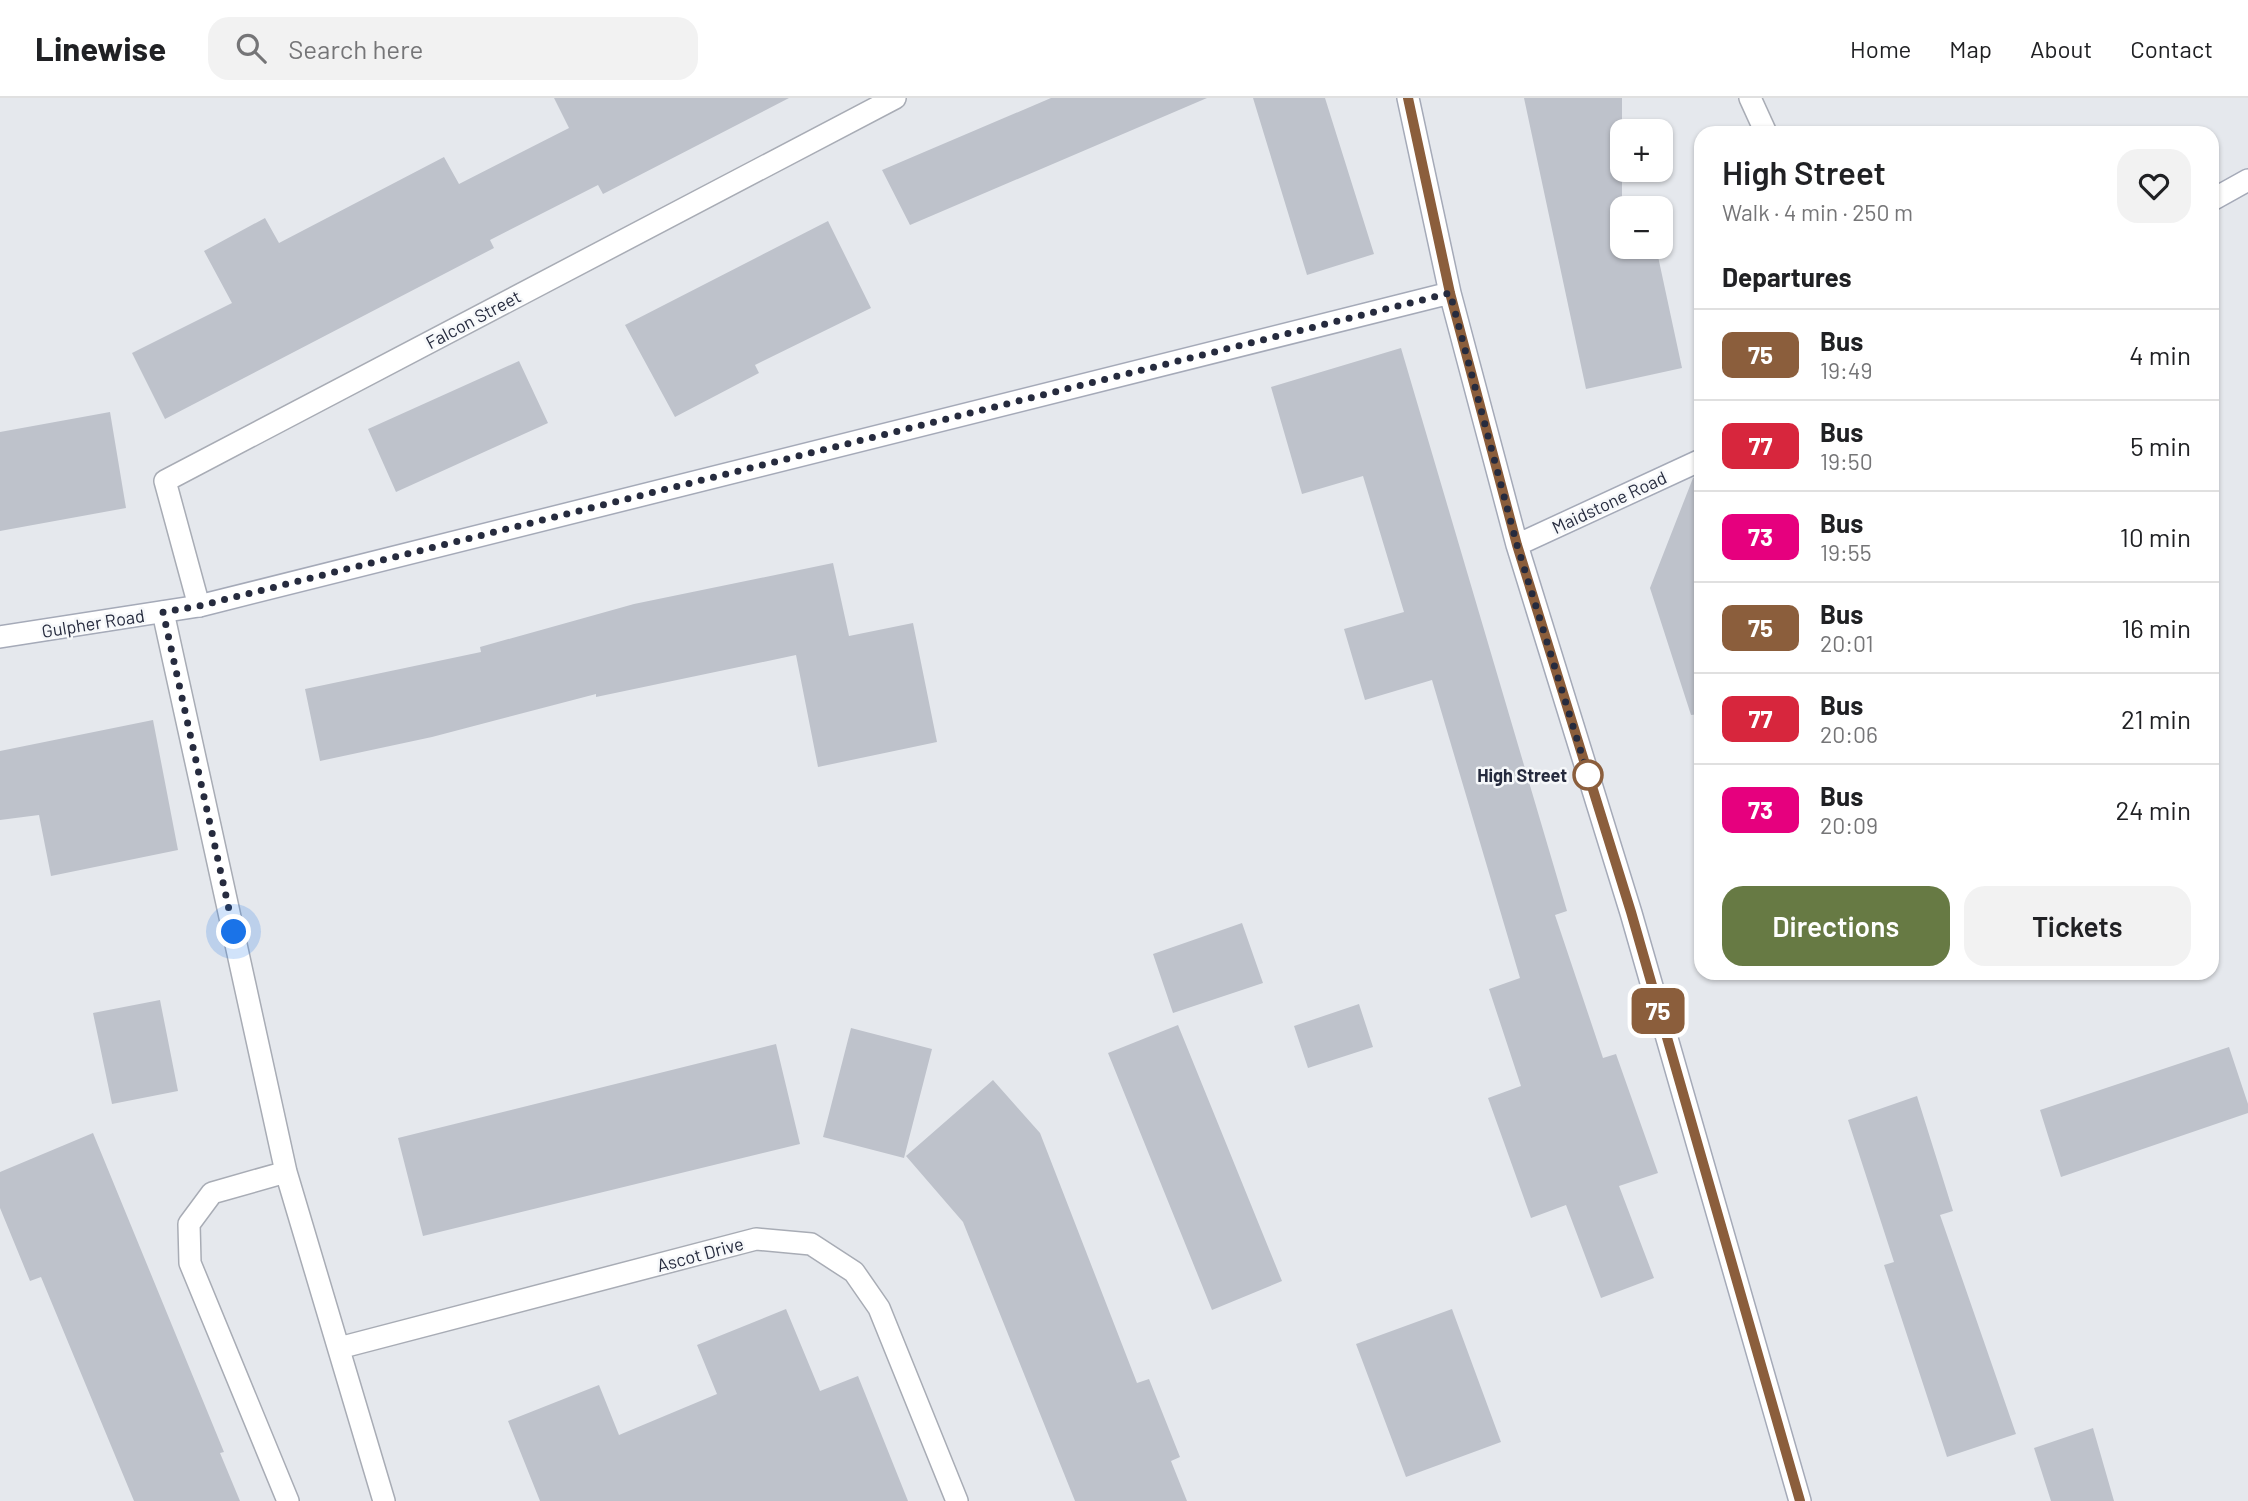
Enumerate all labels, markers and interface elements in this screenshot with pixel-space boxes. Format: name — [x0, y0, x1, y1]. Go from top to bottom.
search box — [208, 17, 698, 80]
text: Linewise — [35, 28, 166, 68]
icon: search — [232, 29, 270, 67]
text: Search here — [288, 33, 423, 64]
text: Home — [1850, 34, 1911, 63]
text: Map — [1949, 34, 1992, 63]
text: About — [2030, 34, 2092, 63]
text: Contact — [2130, 34, 2213, 63]
map controls — [1610, 119, 1673, 259]
button: + — [1610, 119, 1673, 182]
button: heart — [2117, 149, 2191, 223]
text: High Street — [1722, 152, 1886, 192]
button: − — [1610, 196, 1673, 259]
text: Walk · 4 min · 250 m — [1722, 198, 1913, 226]
text: Departures — [1722, 261, 1852, 292]
street label: Falcon Street — [422, 285, 524, 353]
text: Bus — [1820, 325, 1863, 356]
text: 4 min — [2129, 339, 2191, 370]
text: 75 — [1748, 340, 1773, 369]
text: 19:49 — [1820, 356, 1873, 384]
text: Bus — [1820, 416, 1863, 447]
text: 5 min — [2130, 430, 2191, 461]
text: 77 — [1749, 431, 1772, 460]
text: 19:50 — [1820, 447, 1873, 475]
street label: Maidstone Road — [1548, 466, 1670, 538]
text: Bus — [1820, 507, 1863, 538]
text: 10 min — [2120, 521, 2191, 552]
text: 73 — [1748, 522, 1773, 551]
text: 19:55 — [1820, 538, 1871, 566]
text: Bus — [1820, 598, 1863, 629]
street label: Gulpher Road — [40, 604, 146, 642]
text: 16 min — [2121, 612, 2191, 643]
text: 75 — [1748, 613, 1773, 642]
text: 20:01 — [1820, 629, 1874, 657]
text: Bus — [1820, 689, 1863, 720]
text: 21 min — [2121, 703, 2191, 734]
text: 77 — [1749, 704, 1772, 733]
text: 20:06 — [1820, 720, 1878, 748]
marker: High Street — [1573, 760, 1603, 790]
place label: High Street — [1477, 764, 1567, 786]
text: Bus — [1820, 780, 1863, 811]
text: 24 min — [2115, 794, 2191, 825]
text: 73 — [1748, 795, 1773, 824]
text: 20:09 — [1820, 811, 1878, 839]
button: Directions — [1722, 886, 1950, 966]
button: Tickets — [1964, 886, 2191, 966]
your location — [216, 914, 251, 949]
line badge: 75 — [1626, 988, 1690, 1034]
text: 75 — [1646, 996, 1670, 1025]
street label: Ascot Drive — [654, 1232, 746, 1276]

